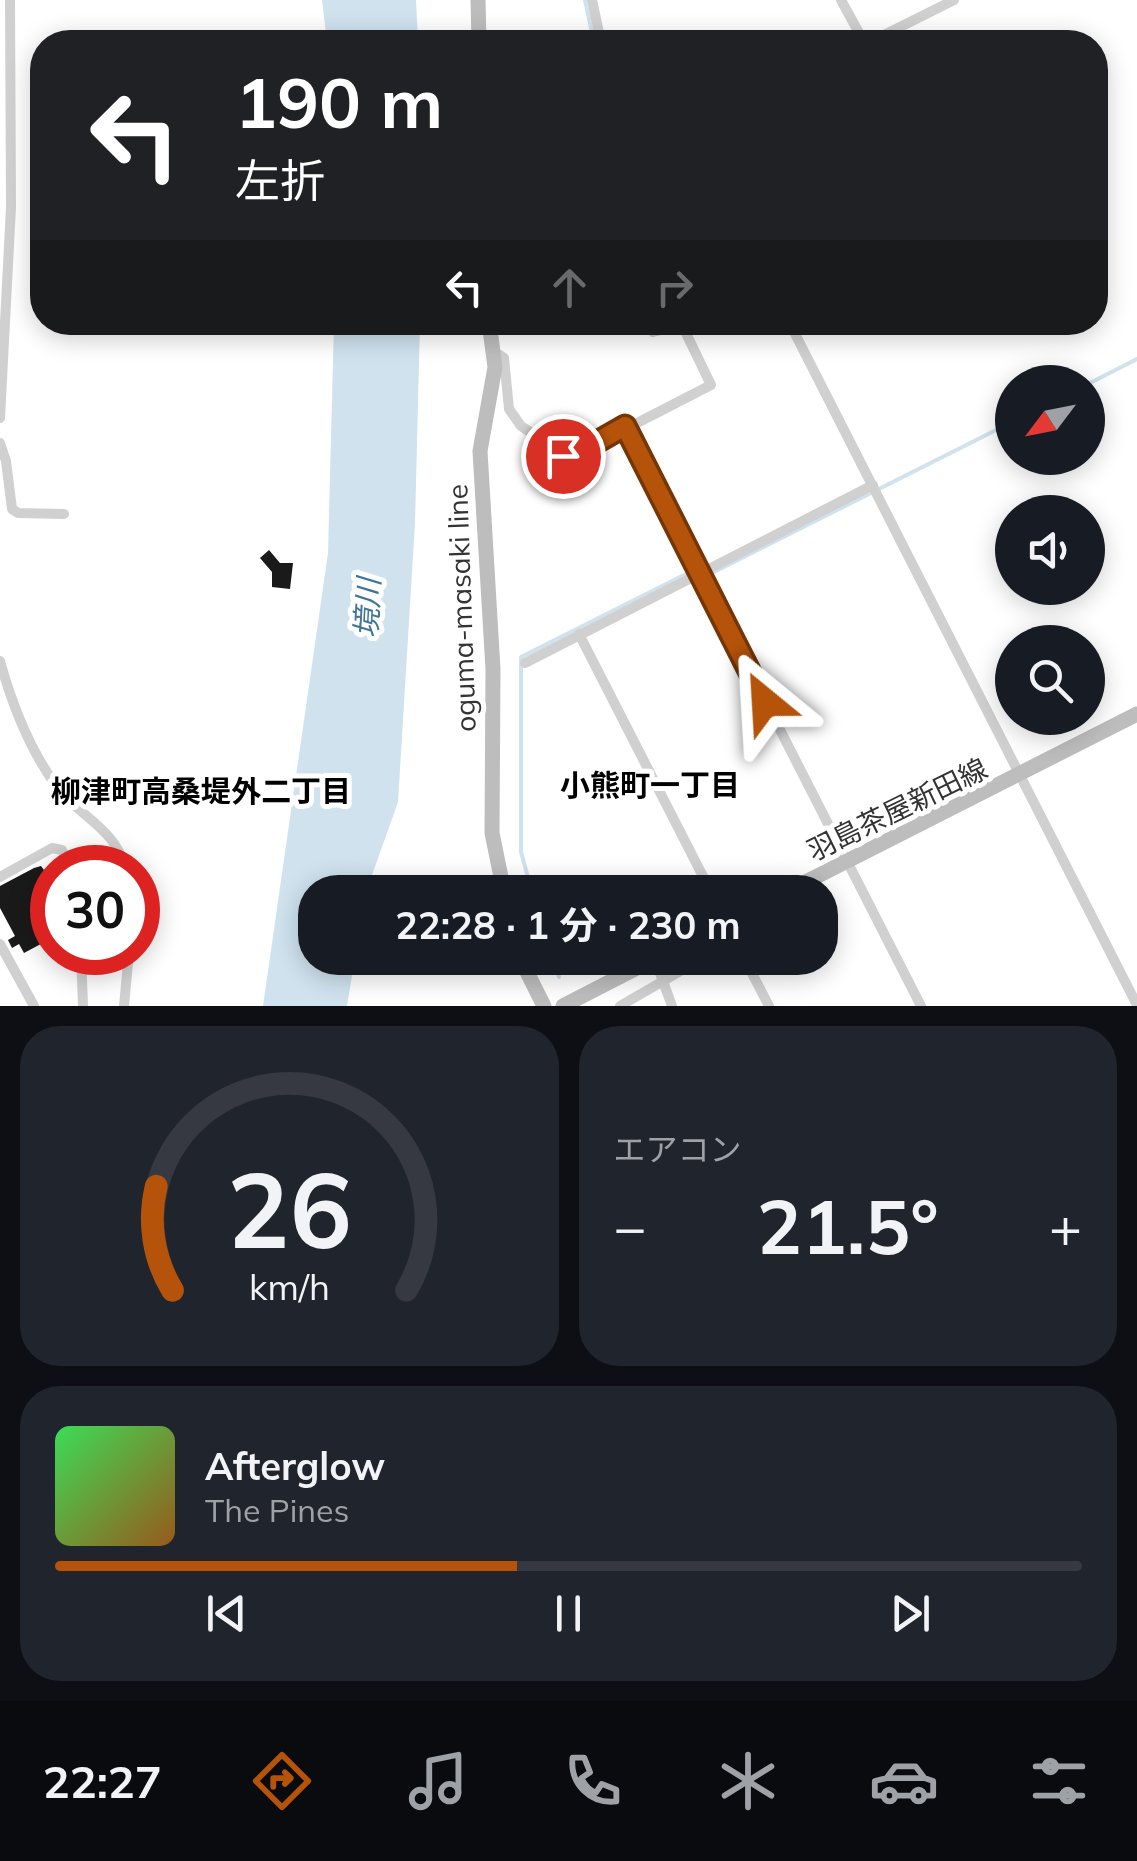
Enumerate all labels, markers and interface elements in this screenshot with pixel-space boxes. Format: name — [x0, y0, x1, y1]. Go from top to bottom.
text: 190 m — [235, 58, 443, 146]
icon: left — [70, 70, 200, 200]
text: 左折 — [235, 152, 325, 208]
icon: left — [437, 260, 492, 315]
icon: ahead — [542, 260, 597, 315]
icon: right — [647, 260, 702, 315]
north arrow — [995, 365, 1105, 475]
map controls — [995, 365, 1105, 735]
pin — [521, 414, 606, 499]
icon: arrive — [536, 429, 591, 484]
street label: oguma-masaki line — [439, 484, 483, 732]
button: sound — [995, 495, 1105, 605]
water label: 境川 — [346, 574, 388, 639]
button: search — [995, 625, 1105, 735]
position arrow — [713, 650, 817, 754]
street label: 羽島茶屋新田線 — [801, 750, 993, 868]
district label: 小熊町一丁目 — [560, 766, 740, 804]
district label: 柳津町高桑堤外二丁目 — [51, 772, 351, 810]
speed limit sign: 30 — [30, 845, 160, 975]
text: 22:28 · 1 分 · 230 m — [395, 901, 741, 949]
text: エアコン — [614, 1129, 742, 1169]
text: 26 — [227, 1143, 352, 1274]
text: 21.5° — [757, 1179, 939, 1273]
text: − — [614, 1192, 647, 1261]
text: + — [1049, 1192, 1082, 1261]
text: km/h — [249, 1264, 330, 1309]
text: Afterglow — [205, 1442, 385, 1490]
text: The Pines — [205, 1490, 349, 1530]
icon: previous — [199, 1586, 254, 1641]
icon: pause — [541, 1586, 596, 1641]
icon: next — [883, 1586, 938, 1641]
icon: directions — [247, 1746, 317, 1816]
icon: music — [403, 1746, 473, 1816]
icon: phone — [558, 1746, 628, 1816]
icon: climate — [713, 1746, 783, 1816]
icon: car — [869, 1746, 939, 1816]
icon: filters — [1024, 1746, 1094, 1816]
text: 22:27 — [43, 1753, 162, 1809]

